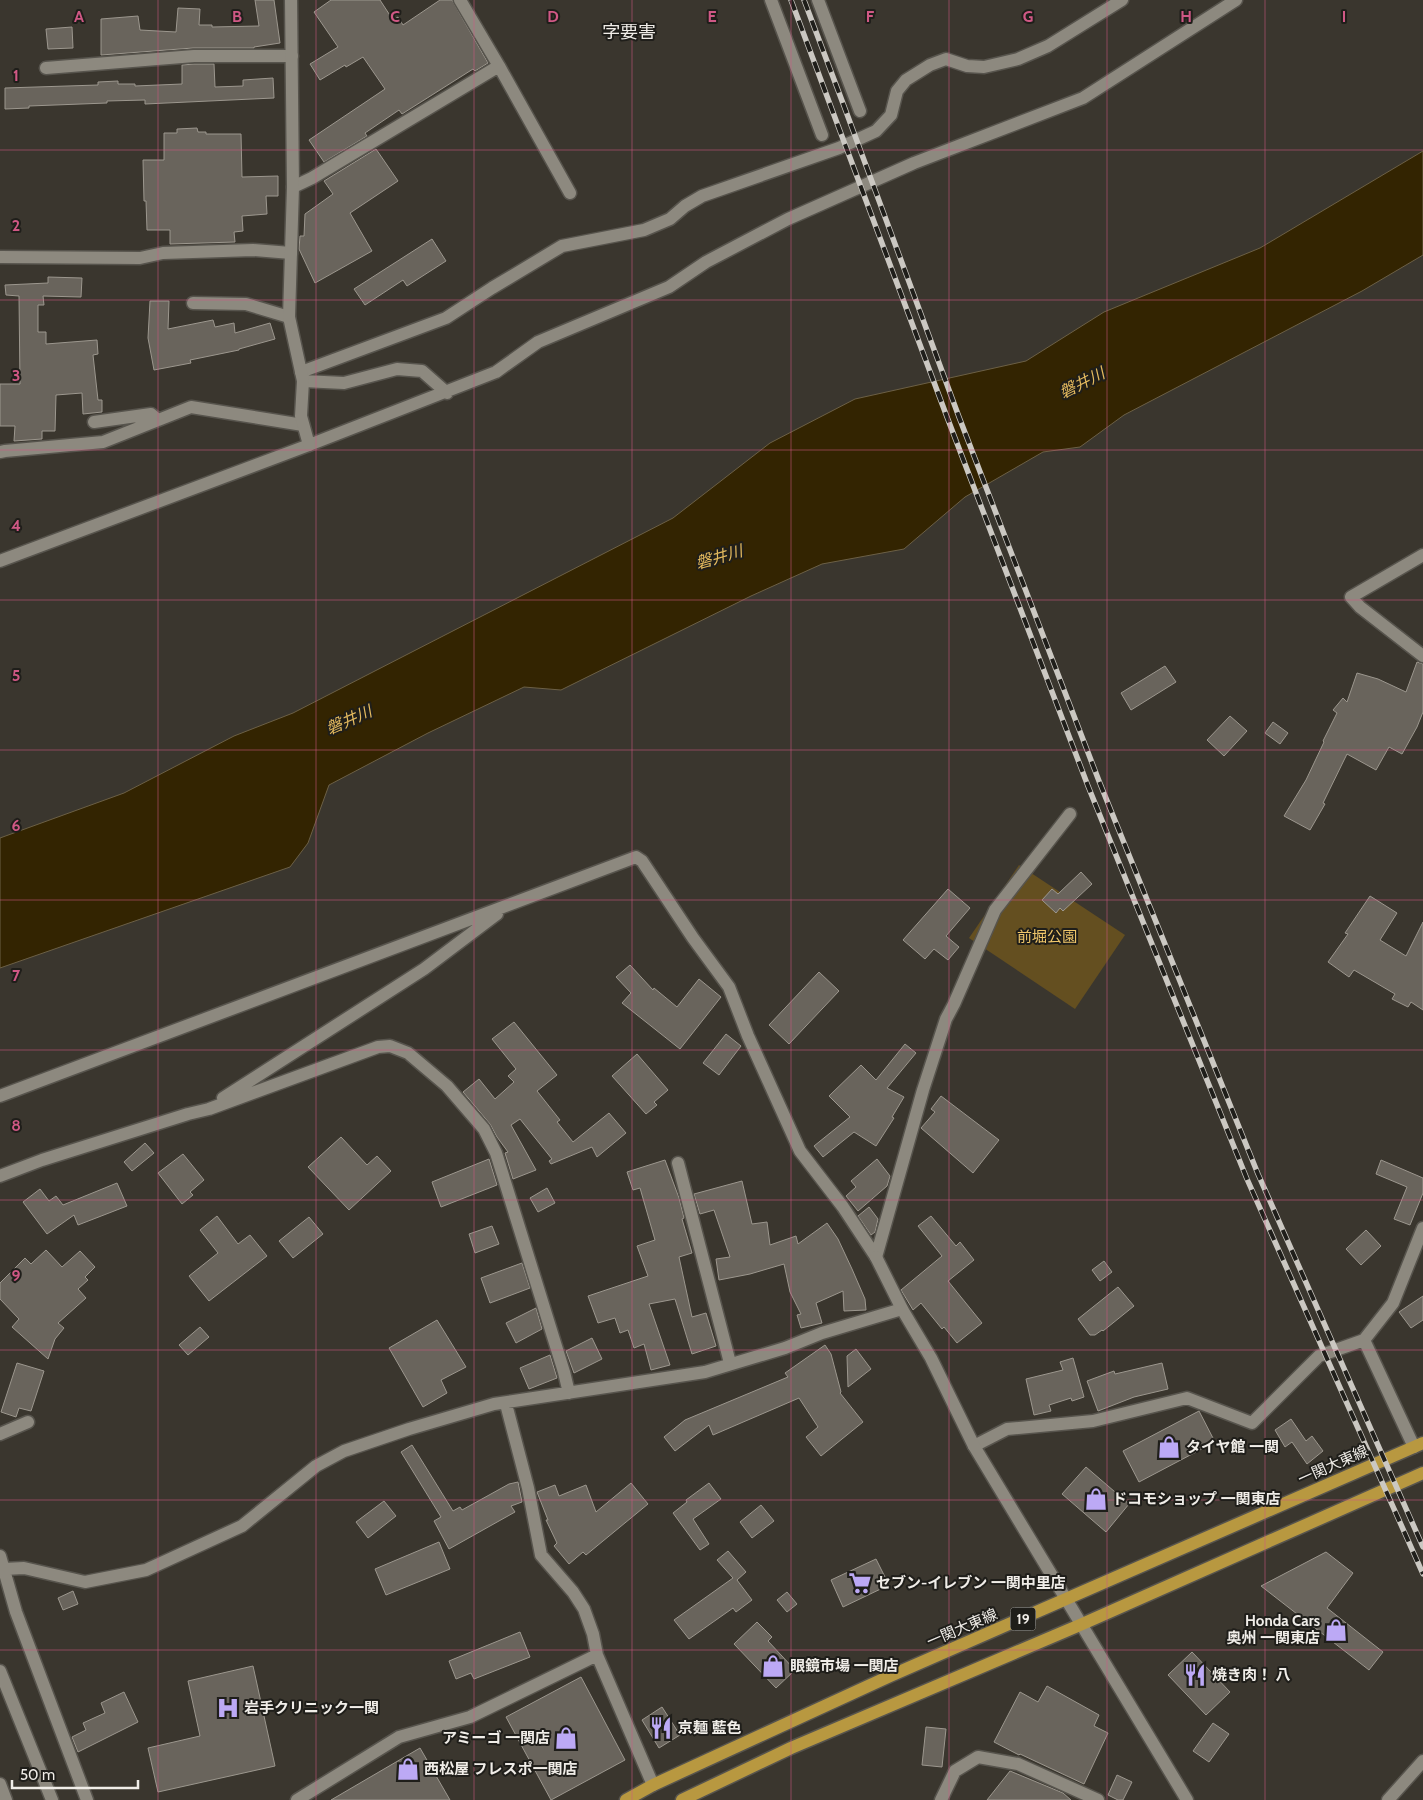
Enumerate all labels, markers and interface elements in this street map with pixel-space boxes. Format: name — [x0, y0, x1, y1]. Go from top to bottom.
text: A — [74, 7, 84, 26]
text: B — [232, 7, 242, 26]
text: C — [390, 7, 400, 26]
text: D — [547, 7, 559, 26]
text: E — [707, 7, 717, 26]
text: F — [866, 7, 875, 26]
text: G — [1023, 7, 1033, 26]
text: H — [1180, 7, 1192, 26]
text: I — [1342, 7, 1346, 26]
district label: 字要害 — [602, 21, 656, 43]
text: 1 — [13, 66, 19, 85]
text: 2 — [12, 216, 20, 235]
water label: 磐井川 — [1056, 363, 1109, 402]
text: 3 — [12, 366, 20, 385]
text: 4 — [11, 516, 21, 535]
water label: 磐井川 — [693, 541, 747, 573]
text: 5 — [12, 666, 20, 685]
water label: 磐井川 — [323, 701, 377, 738]
text: 6 — [12, 816, 21, 835]
park label: 前堀公園 — [1017, 928, 1077, 946]
text: 7 — [12, 966, 21, 985]
text: 8 — [11, 1116, 21, 1135]
text: 9 — [12, 1266, 21, 1285]
shop icon: タイヤ館 一関 — [1156, 1434, 1182, 1460]
place label: タイヤ館 一関 — [1186, 1438, 1279, 1456]
street label: 一関大東線 — [1295, 1442, 1371, 1488]
shop icon: ドコモショップ 一関東店 — [1083, 1486, 1109, 1512]
place label: ドコモショップ 一関東店 — [1112, 1490, 1280, 1508]
supermarket icon: セブン-イレブン 一関中里店 — [847, 1570, 873, 1596]
place label: セブン-イレブン 一関中里店 — [876, 1574, 1066, 1592]
street label: 一関大東線 — [924, 1605, 1000, 1651]
road number: 19 — [1010, 1608, 1036, 1630]
place label: Honda Cars 奥州 一関東店 — [1227, 1612, 1320, 1647]
shop icon: Honda Cars 奥州 一関東店 — [1323, 1617, 1349, 1643]
shop icon: 眼鏡市場 一関店 — [760, 1653, 786, 1679]
place label: 眼鏡市場 一関店 — [790, 1657, 898, 1675]
restaurant icon: 焼き肉！ 八 — [1182, 1662, 1208, 1688]
place label: 焼き肉！ 八 — [1212, 1666, 1290, 1684]
hospital icon: 岩手クリニック一関 — [215, 1695, 241, 1721]
place label: 岩手クリニック一関 — [244, 1699, 379, 1717]
restaurant icon: 京麺 藍色 — [648, 1715, 674, 1741]
place label: 京麺 藍色 — [678, 1719, 741, 1737]
shop icon: アミーゴ 一関店 — [553, 1725, 579, 1751]
place label: アミーゴ 一関店 — [442, 1729, 550, 1747]
shop icon: 西松屋 フレスポ一関店 — [395, 1756, 421, 1782]
scale bar — [12, 1758, 139, 1790]
place label: 西松屋 フレスポ一関店 — [424, 1760, 577, 1778]
text: 50 m — [20, 1766, 55, 1784]

